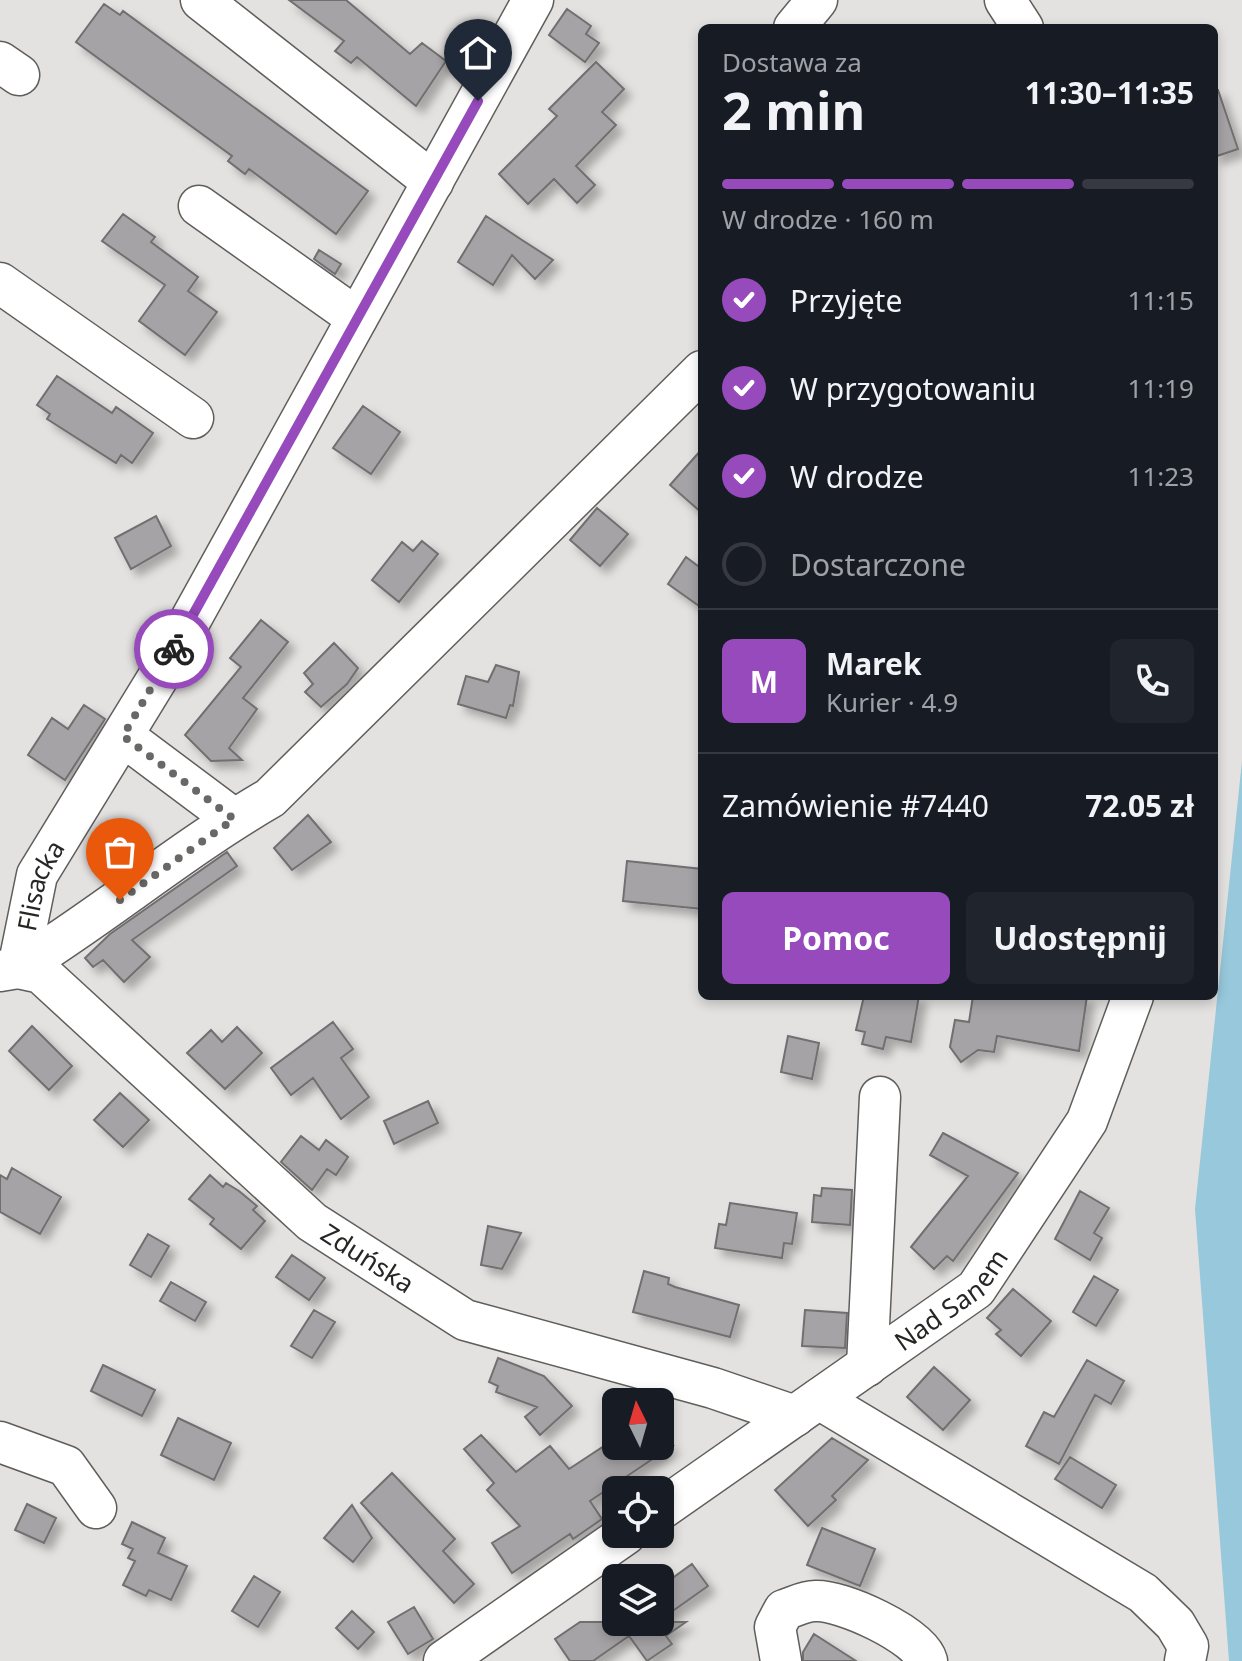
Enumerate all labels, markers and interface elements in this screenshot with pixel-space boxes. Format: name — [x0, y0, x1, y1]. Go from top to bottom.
pin — [444, 19, 512, 101]
icon: home — [456, 31, 500, 75]
text: Dostawa za — [722, 44, 862, 80]
text: 11:30–11:35 — [1025, 72, 1194, 113]
text: 2 min — [722, 74, 865, 145]
text: W drodze · 160 m — [722, 201, 934, 237]
icon: check — [722, 278, 766, 322]
text: Przyjęte — [790, 280, 902, 321]
text: 11:15 — [1128, 282, 1194, 318]
icon: check — [722, 366, 766, 410]
text: W przygotowaniu — [790, 368, 1036, 409]
text: 11:19 — [1128, 370, 1194, 406]
icon: check — [722, 454, 766, 498]
text: W drodze — [790, 456, 924, 497]
text: 11:23 — [1128, 458, 1194, 494]
text: Dostarczone — [790, 544, 966, 585]
courier — [134, 609, 214, 689]
icon: bike — [152, 627, 196, 671]
button: phone — [1110, 639, 1194, 723]
text: Marek — [826, 643, 922, 684]
text: M — [750, 661, 778, 702]
text: Kurier · 4.9 — [826, 684, 958, 720]
text: Zamówienie #7440 — [722, 785, 989, 826]
text: 72.05 zł — [1085, 785, 1194, 826]
pin — [86, 818, 154, 900]
icon: bag — [98, 830, 142, 874]
street label: Flisacka — [8, 833, 72, 934]
button: Pomoc — [722, 892, 950, 984]
button: Udostępnij — [966, 892, 1194, 984]
street label: Zduńska — [314, 1215, 421, 1301]
street label: Nad Sanem — [887, 1242, 1016, 1359]
north arrow — [602, 1388, 674, 1460]
map controls — [602, 1388, 674, 1636]
button: locate — [602, 1476, 674, 1548]
button: layers — [602, 1564, 674, 1636]

